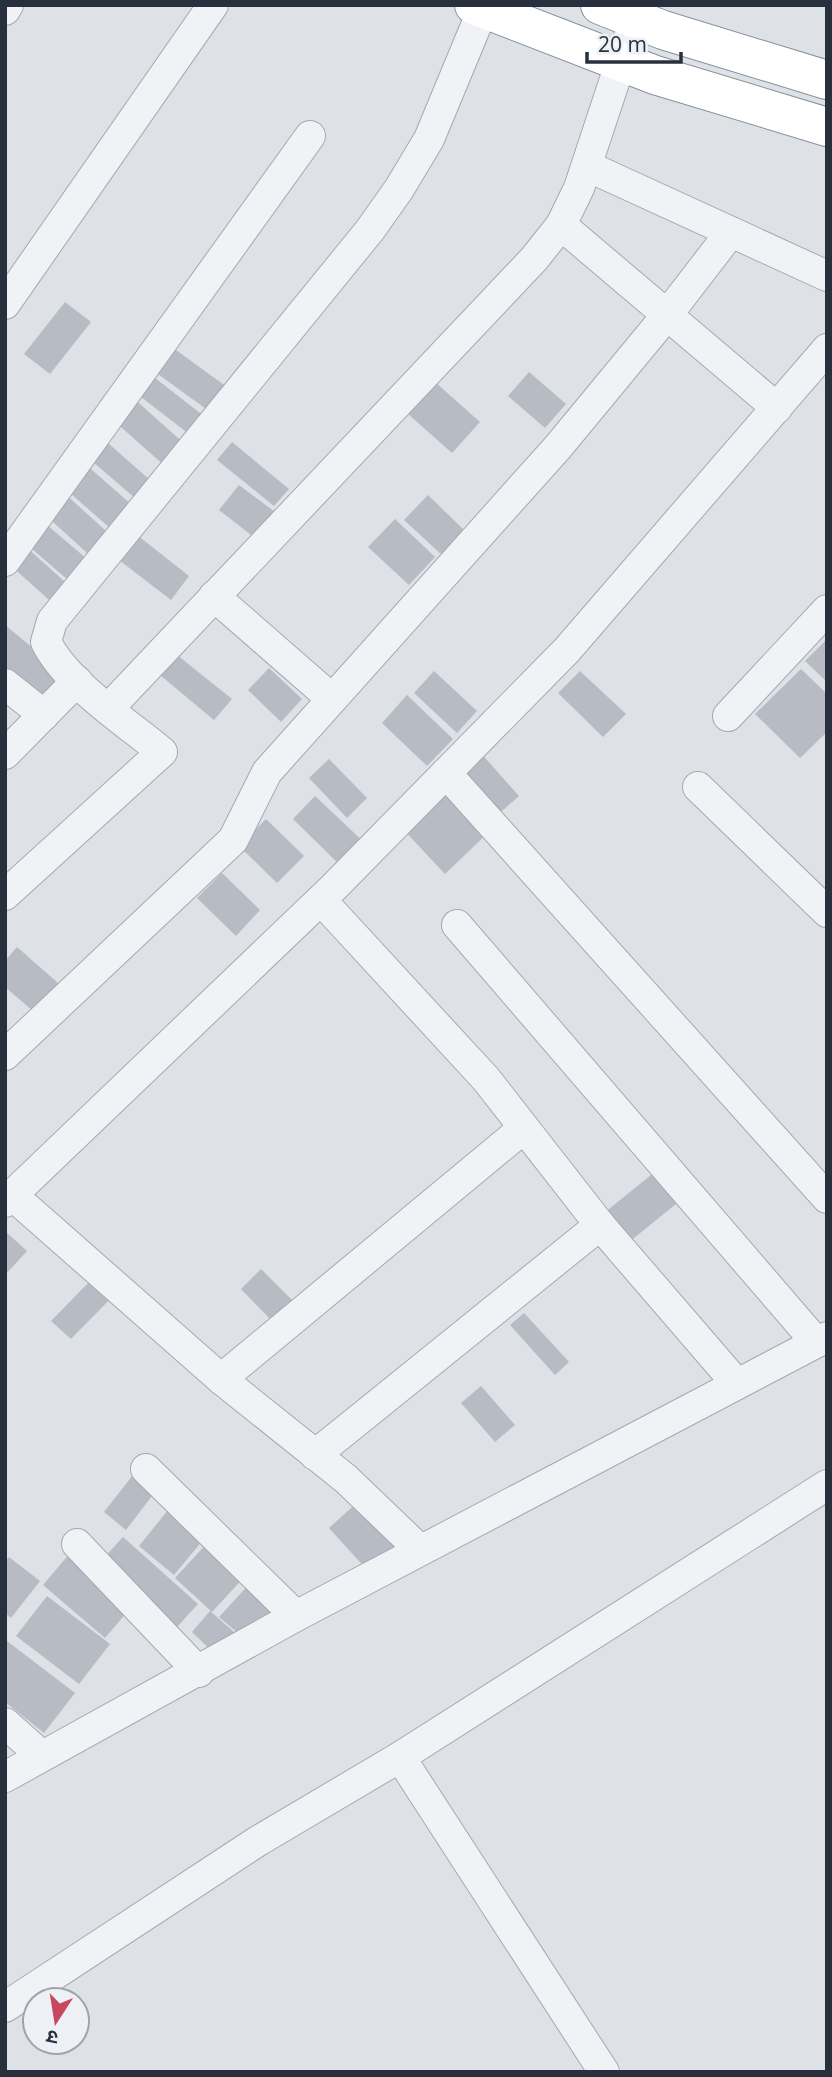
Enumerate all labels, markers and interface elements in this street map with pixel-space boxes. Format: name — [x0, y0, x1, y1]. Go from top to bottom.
scale bar — [587, 21, 682, 65]
text: 20 m — [598, 30, 647, 58]
north arrow — [21, 1986, 91, 2056]
text: उ — [43, 2024, 61, 2052]

